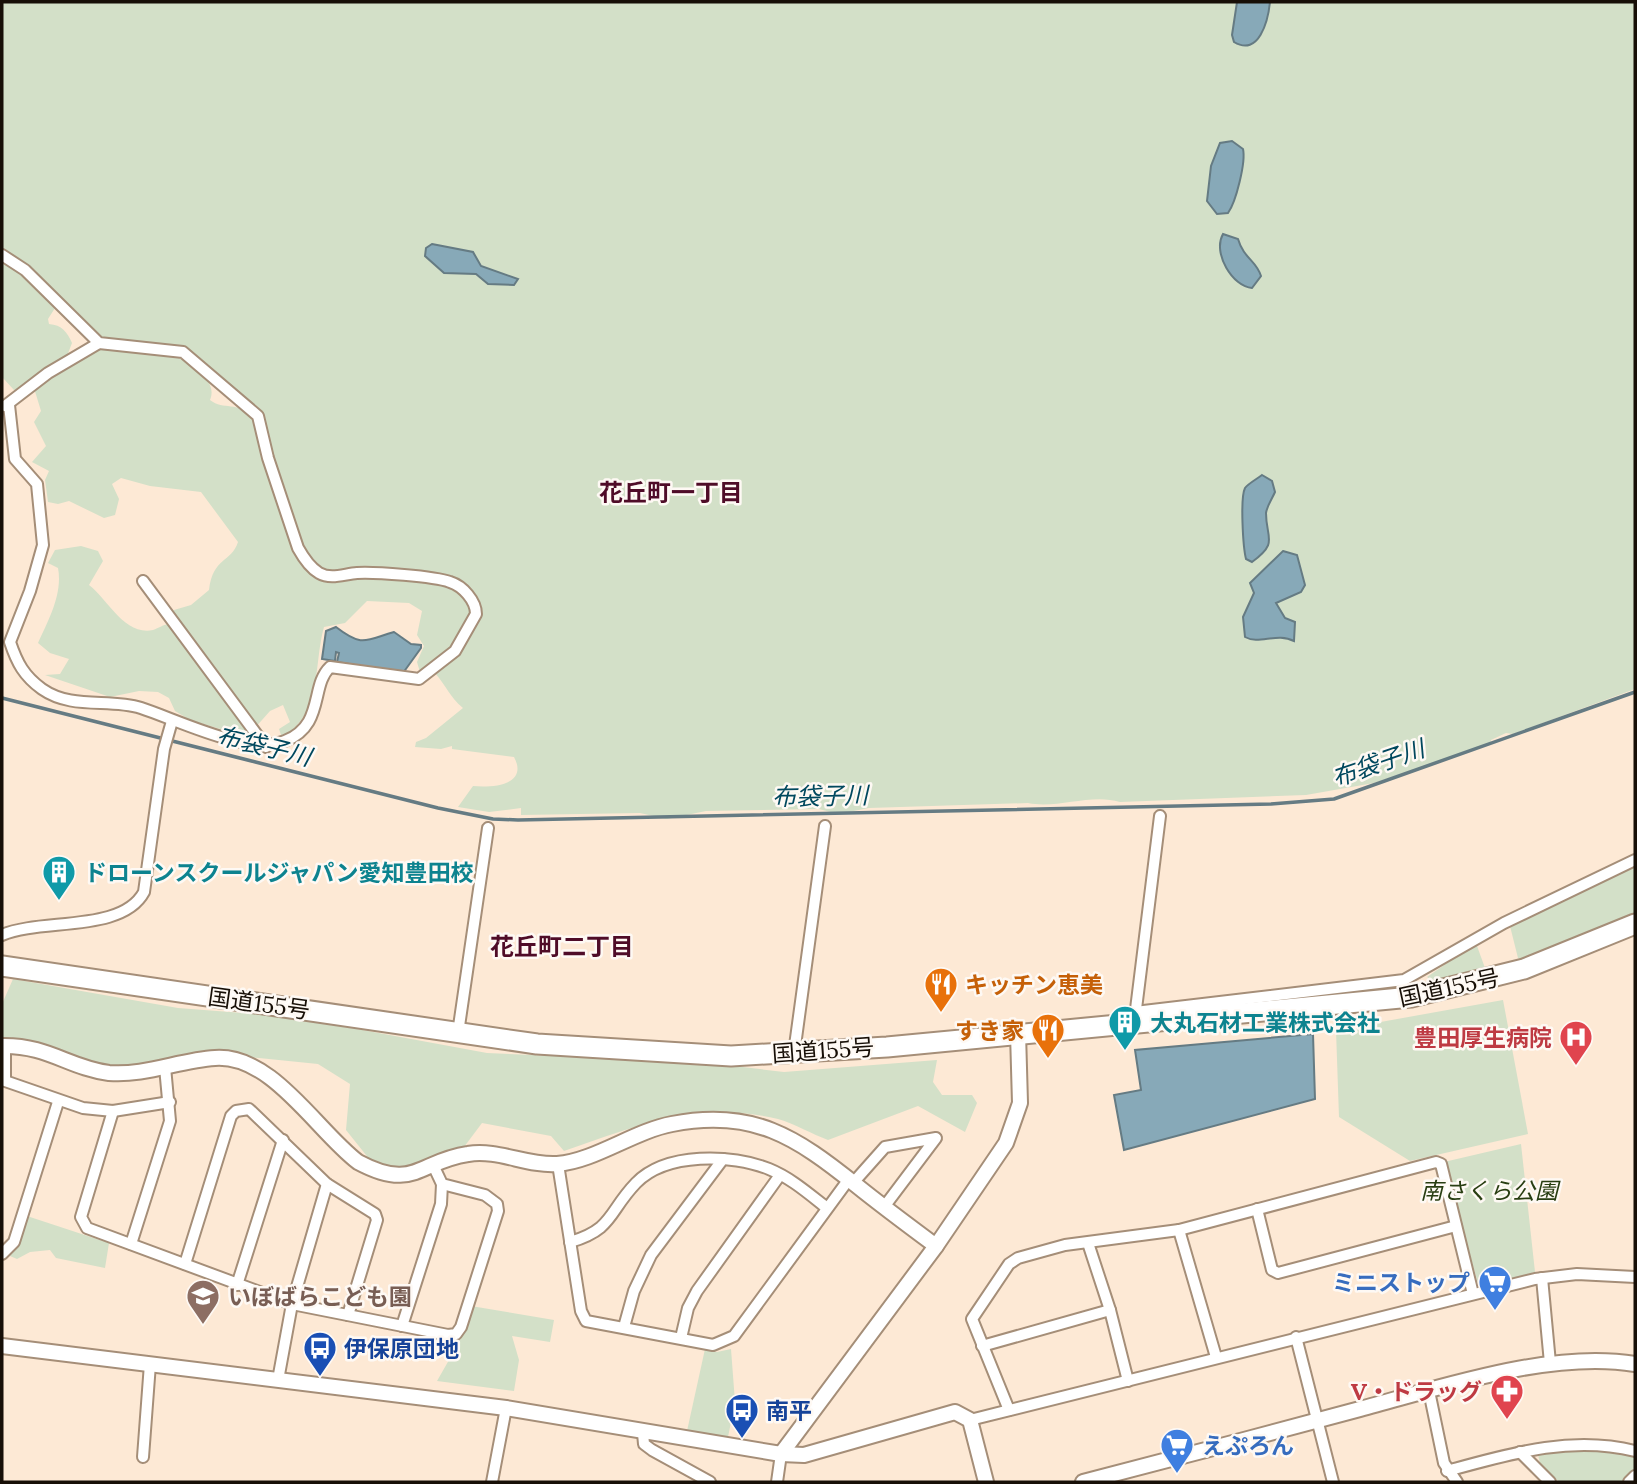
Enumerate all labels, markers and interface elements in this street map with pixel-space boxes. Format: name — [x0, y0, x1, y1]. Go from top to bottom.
district label: 花丘町一丁目 — [599, 477, 743, 508]
water label: 布袋子川 — [214, 719, 317, 773]
water label: 布袋子川 — [1328, 732, 1431, 793]
water label: 布袋子川 — [772, 780, 871, 812]
building icon: ドローンスクールジャパン愛知豊田校 — [40, 853, 78, 902]
place label: ドローンスクールジャパン愛知豊田校 — [84, 858, 473, 887]
district label: 花丘町二丁目 — [490, 931, 634, 962]
street label: 国道155号 — [1396, 962, 1502, 1012]
restaurant icon: キッチン恵美 — [922, 965, 960, 1014]
place label: キッチン恵美 — [965, 970, 1103, 999]
street label: 国道155号 — [206, 982, 312, 1024]
building icon: 大丸石材工業株式会社 — [1106, 1003, 1144, 1052]
place label: 大丸石材工業株式会社 — [1150, 1008, 1380, 1037]
restaurant icon: すき家 — [1029, 1011, 1067, 1060]
place label: すき家 — [955, 1016, 1024, 1045]
hospital icon: 豊田厚生病院 — [1557, 1018, 1595, 1067]
place label: 豊田厚生病院 — [1414, 1023, 1552, 1052]
street label: 国道155号 — [771, 1032, 875, 1068]
park label: 南さくら公園 — [1420, 1176, 1561, 1205]
supermarket icon: ミニストップ — [1476, 1263, 1514, 1312]
place label: ミニストップ — [1332, 1268, 1470, 1297]
school or university icon: いぼばらこども園 — [184, 1277, 222, 1326]
place label: いぼばらこども園 — [228, 1282, 412, 1311]
bus stop icon: 伊保原団地 — [301, 1329, 339, 1378]
place label: 伊保原団地 — [344, 1334, 459, 1363]
pharmacy icon: V・ドラッグ — [1488, 1372, 1526, 1421]
place label: V・ドラッグ — [1351, 1377, 1482, 1406]
bus stop icon: 南平 — [723, 1391, 761, 1440]
place label: 南平 — [766, 1396, 812, 1425]
supermarket icon: えぷろん — [1158, 1426, 1196, 1475]
place label: えぷろん — [1202, 1431, 1294, 1460]

